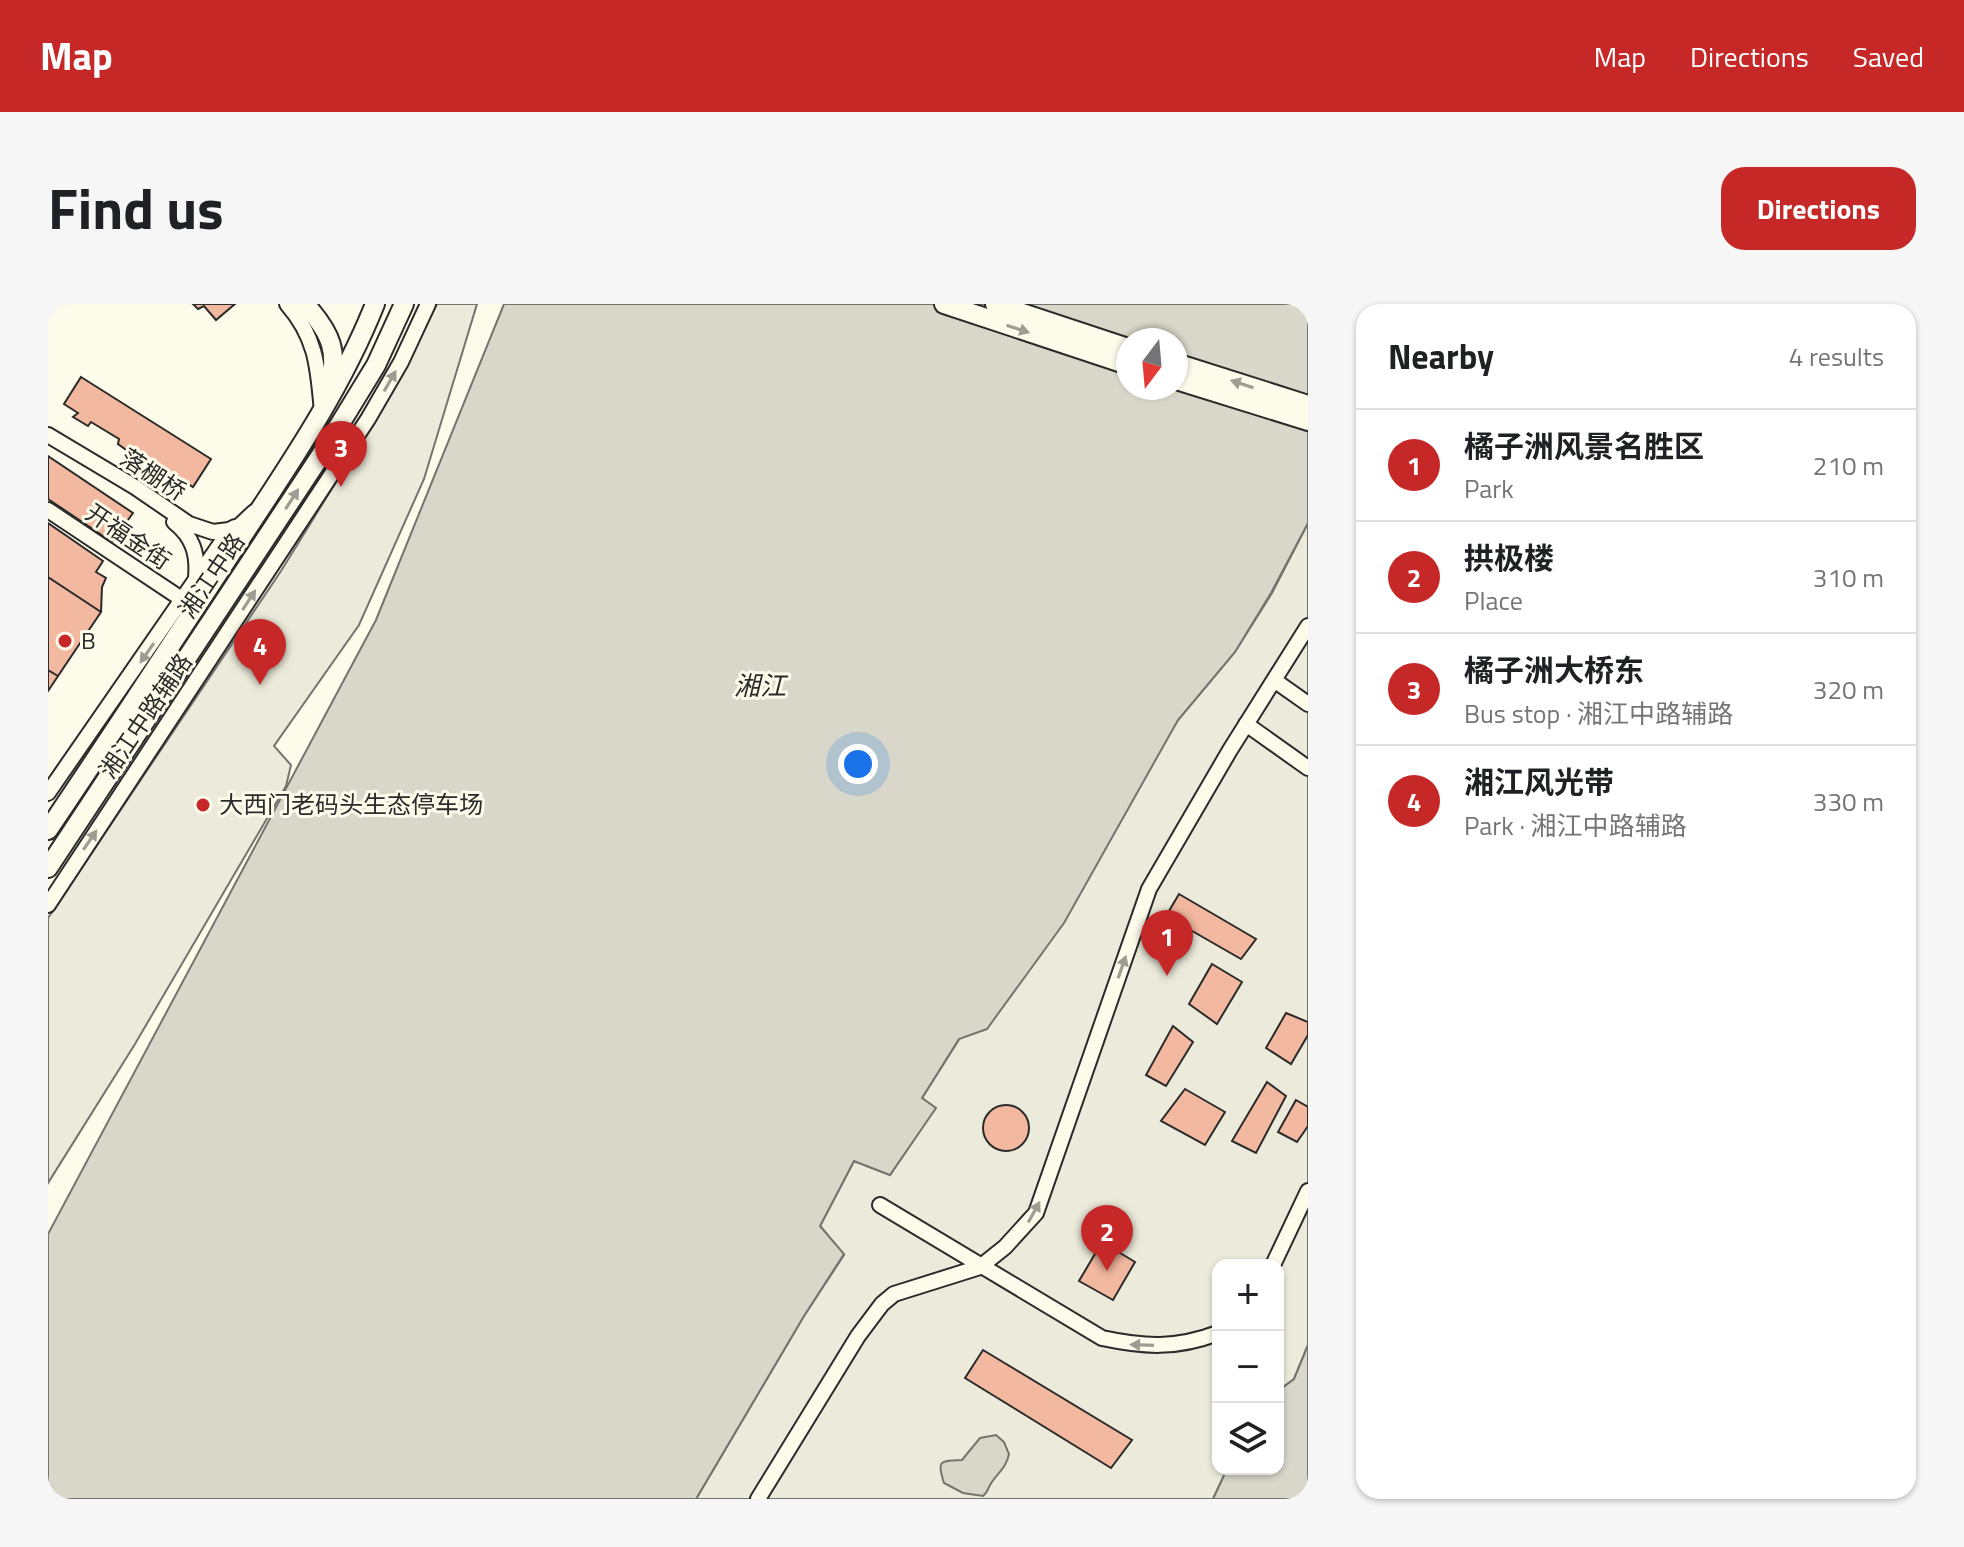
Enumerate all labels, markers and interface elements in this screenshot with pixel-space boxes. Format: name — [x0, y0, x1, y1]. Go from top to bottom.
text: Map — [40, 27, 113, 85]
text: Map — [1594, 35, 1646, 78]
text: Directions — [1690, 35, 1809, 78]
text: Saved — [1853, 35, 1924, 78]
text: Find us — [48, 166, 224, 251]
button: Directions — [1721, 167, 1916, 250]
one-way arrow — [1006, 323, 1030, 335]
north arrow — [1116, 328, 1188, 400]
text: Nearby — [1388, 330, 1494, 382]
text: 4 results — [1789, 337, 1884, 376]
one-way arrow — [383, 370, 397, 392]
one-way arrow — [1230, 378, 1254, 390]
pin: 3 — [315, 421, 367, 487]
text: 橘子洲风景名胜区 — [1464, 423, 1704, 469]
street label: 落棚桥 — [114, 439, 194, 509]
text: 1 — [1407, 446, 1421, 485]
text: 210 m — [1813, 446, 1884, 485]
text: Park — [1464, 469, 1514, 508]
one-way arrow — [284, 488, 299, 510]
street label: 开福金街 — [79, 494, 178, 578]
street label: 湘江中路 — [169, 526, 253, 625]
text: 拱极楼 — [1464, 535, 1554, 581]
text: 2 — [1407, 558, 1421, 597]
text: 310 m — [1813, 558, 1884, 597]
text: Place — [1464, 581, 1523, 620]
one-way arrow — [242, 589, 256, 611]
pin: 4 — [234, 619, 286, 685]
place label: B — [81, 622, 96, 658]
marker: B — [56, 632, 74, 650]
one-way arrow — [140, 642, 155, 663]
street label: 湘江中路辅路 — [90, 646, 200, 785]
text: 橘子洲大桥东 — [1464, 647, 1644, 693]
water label: 湘江 — [734, 666, 789, 705]
text: 3 — [1407, 670, 1421, 709]
text: 320 m — [1813, 670, 1884, 709]
text: Bus stop · 湘江中路辅路 — [1464, 694, 1733, 733]
your location — [838, 744, 878, 784]
text: 湘江风光带 — [1464, 759, 1614, 805]
text: 4 — [1407, 782, 1421, 821]
text: 330 m — [1813, 782, 1884, 821]
place label: 大西门老码头生态停车场 — [219, 786, 483, 822]
marker: 大西门老码头生态停车场 — [194, 796, 212, 814]
text: Park · 湘江中路辅路 — [1464, 806, 1687, 845]
one-way arrow — [82, 829, 97, 850]
pin: 1 — [1141, 910, 1193, 976]
one-way arrow — [1117, 955, 1129, 979]
one-way arrow — [1027, 1201, 1041, 1223]
pin: 2 — [1081, 1205, 1133, 1271]
map controls — [1212, 1259, 1284, 1475]
button: + — [1212, 1259, 1284, 1331]
button: − — [1212, 1331, 1284, 1403]
one-way arrow — [1129, 1338, 1154, 1351]
button: layers — [1212, 1403, 1284, 1475]

